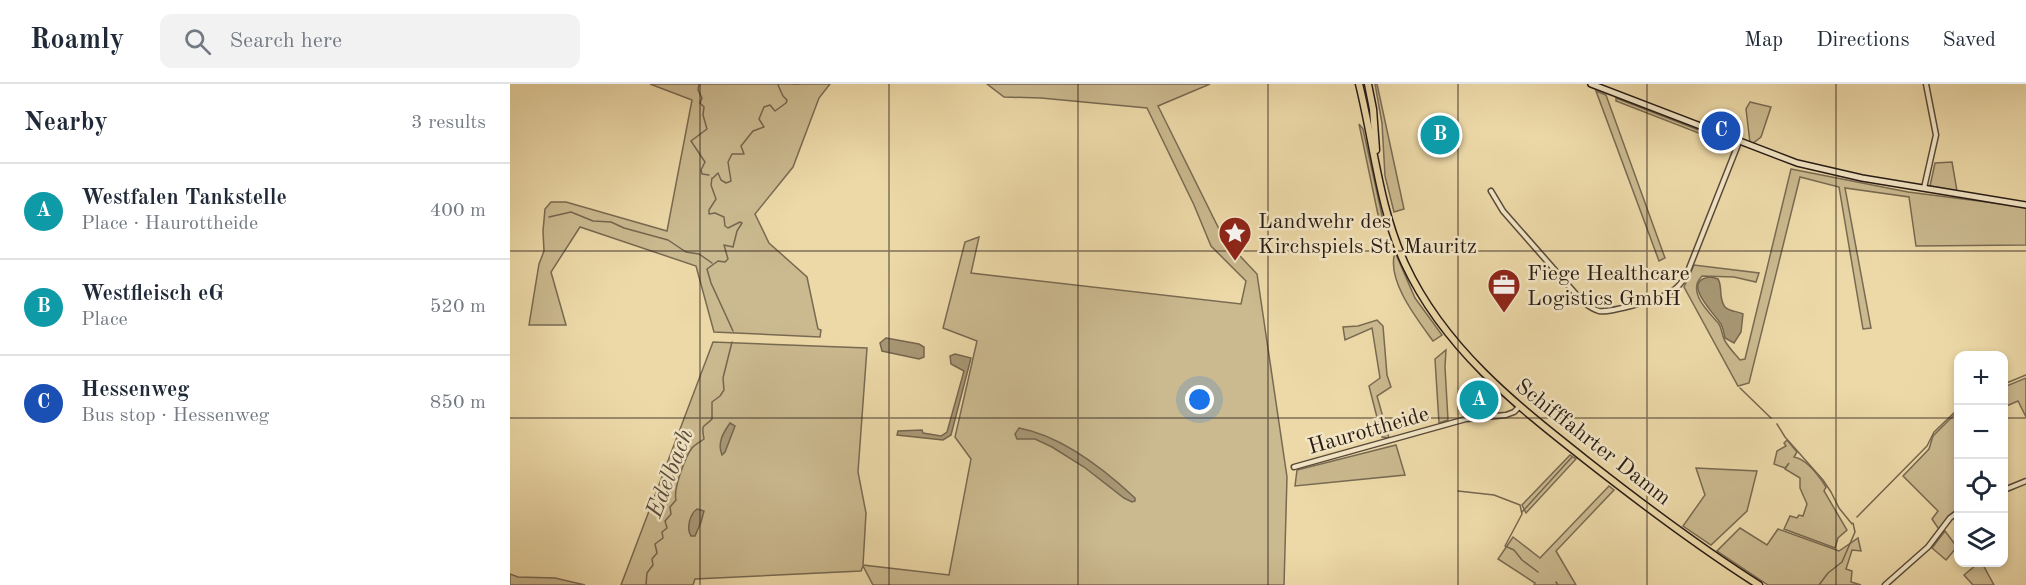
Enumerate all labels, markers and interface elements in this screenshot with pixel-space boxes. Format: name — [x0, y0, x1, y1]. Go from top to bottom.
search box — [160, 14, 580, 68]
icon: search — [181, 25, 214, 58]
text: Roamly — [30, 27, 124, 55]
text: Search here — [229, 30, 342, 52]
text: Map — [1744, 30, 1783, 51]
text: Directions — [1816, 30, 1910, 51]
text: Saved — [1943, 30, 1996, 51]
pin: C — [1702, 108, 1740, 154]
text: Nearby — [24, 110, 108, 136]
pin: B — [1420, 112, 1460, 158]
text: 3 results — [411, 113, 486, 133]
text: Westfalen Tankstelle — [81, 187, 287, 209]
text: A — [36, 201, 51, 221]
text: 400 m — [430, 201, 486, 221]
place label: Landwehr des Kirchspiels St. Mauritz — [1258, 211, 1477, 258]
text: Place · Haurottheide — [81, 214, 258, 234]
place icon: Landwehr des Kirchspiels St. Mauritz — [1217, 215, 1253, 262]
place label: Fiege Healthcare Logistics GmbH — [1527, 263, 1690, 310]
office icon: Fiege Healthcare Logistics GmbH — [1486, 267, 1522, 314]
text: Westfleisch eG — [81, 283, 224, 305]
text: B — [36, 297, 51, 317]
text: 520 m — [430, 297, 486, 317]
text: Place — [81, 310, 128, 330]
map controls — [1954, 351, 2008, 567]
button: + — [1954, 351, 2008, 405]
street label: Schifffahrter Damm — [1511, 375, 1675, 510]
pin: A — [1460, 378, 1498, 422]
text: Hessenweg — [81, 379, 189, 401]
your location — [1185, 385, 1214, 414]
text: C — [37, 393, 50, 413]
text: 850 m — [430, 393, 486, 413]
street label: Haurottheide — [1305, 403, 1432, 459]
button: − — [1954, 405, 2008, 459]
text: Bus stop · Hessenweg — [81, 406, 269, 426]
water label: Edelbach — [643, 426, 699, 522]
button: locate — [1954, 459, 2008, 513]
button: layers — [1954, 513, 2008, 567]

